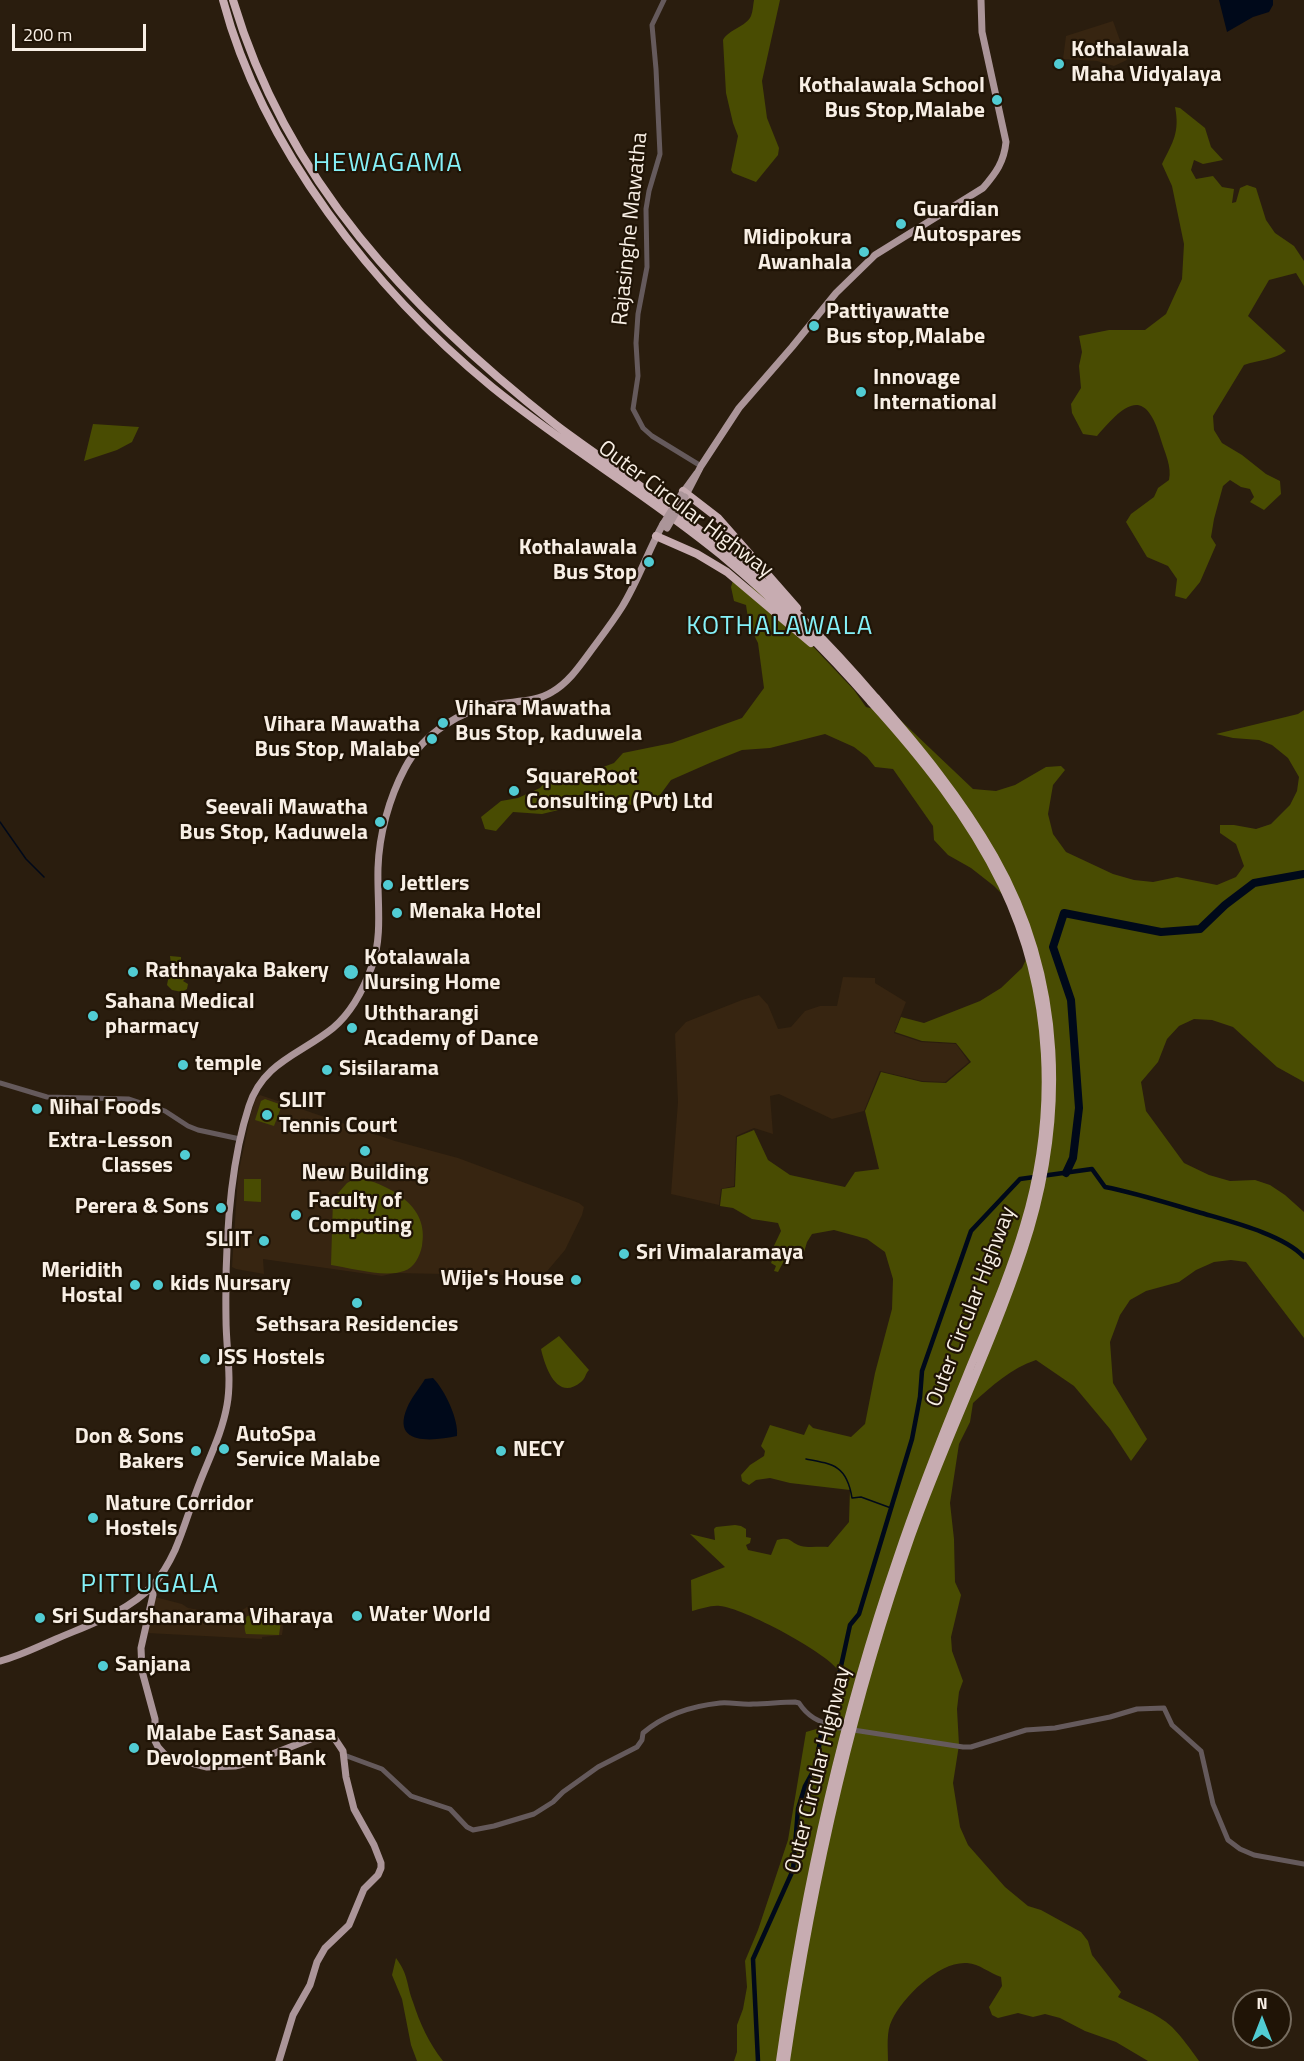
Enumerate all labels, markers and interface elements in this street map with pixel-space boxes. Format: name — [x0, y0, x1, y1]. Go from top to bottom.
scale bar — [15, 12, 148, 50]
text: 200 m — [23, 21, 72, 48]
place label: Kothalawala Maha Vidyalaya — [1071, 38, 1222, 90]
marker: Kothalawala Maha Vidyalaya — [1052, 57, 1066, 71]
place label: Kothalawala School Bus Stop,Malabe — [799, 74, 985, 125]
marker: Kothalawala School Bus Stop,Malabe — [990, 93, 1004, 107]
street label: Rajasinghe Mawatha — [608, 131, 654, 327]
district label: HEWAGAMA — [313, 149, 463, 181]
place label: Guardian Autospares — [913, 198, 1022, 249]
marker: Guardian Autospares — [894, 217, 908, 231]
place label: Midipokura Awanhala — [743, 226, 852, 278]
marker: Midipokura Awanhala — [857, 245, 871, 259]
place label: Pattiyawatte Bus stop,Malabe — [826, 300, 985, 352]
marker: Pattiyawatte Bus stop,Malabe — [807, 319, 821, 333]
place label: Innovage International — [873, 366, 997, 418]
marker: Innovage International — [854, 385, 868, 399]
street label: Outer Circular Highway — [592, 436, 778, 584]
place label: Kothalawala Bus Stop — [519, 536, 637, 588]
marker: Kothalawala Bus Stop — [642, 555, 656, 569]
district label: KOTHALAWALA — [686, 612, 874, 644]
place label: Vihara Mawatha Bus Stop, kaduwela — [455, 697, 642, 748]
place label: Vihara Mawatha Bus Stop, Malabe — [255, 713, 420, 764]
marker: Vihara Mawatha Bus Stop, kaduwela — [436, 716, 450, 730]
marker: Vihara Mawatha Bus Stop, Malabe — [425, 732, 439, 746]
place label: SquareRoot Consulting (Pvt) Ltd — [526, 765, 713, 816]
marker: SquareRoot Consulting (Pvt) Ltd — [507, 784, 521, 798]
place label: Seevali Mawatha Bus Stop, Kaduwela — [179, 796, 368, 848]
marker: Seevali Mawatha Bus Stop, Kaduwela — [373, 815, 387, 829]
place label: Jettlers — [400, 872, 469, 898]
marker: Jettlers — [381, 878, 395, 892]
place label: Menaka Hotel — [409, 900, 541, 926]
marker: Menaka Hotel — [390, 906, 404, 920]
place label: Kotalawala Nursing Home — [364, 946, 501, 998]
place label: Rathnayaka Bakery — [145, 959, 329, 985]
marker: Kotalawala Nursing Home — [342, 963, 360, 981]
marker: Rathnayaka Bakery — [126, 965, 140, 979]
place label: Sahana Medical pharmacy — [105, 990, 255, 1042]
place label: Uththarangi Academy of Dance — [364, 1002, 538, 1054]
marker: Sahana Medical pharmacy — [86, 1009, 100, 1023]
marker: Uththarangi Academy of Dance — [345, 1021, 359, 1035]
place label: temple — [195, 1052, 262, 1078]
place label: Sisilarama — [339, 1057, 439, 1083]
marker: temple — [176, 1058, 190, 1072]
marker: Sisilarama — [320, 1063, 334, 1077]
place label: SLIIT Tennis Court — [279, 1089, 397, 1140]
place label: Nihal Foods — [49, 1096, 161, 1122]
marker: Nihal Foods — [30, 1102, 44, 1116]
marker: SLIIT Tennis Court — [260, 1108, 274, 1122]
place label: Extra-Lesson Classes — [48, 1129, 173, 1180]
marker: New Building — [358, 1144, 372, 1158]
marker: Extra-Lesson Classes — [178, 1148, 192, 1162]
place label: New Building — [301, 1161, 429, 1187]
place label: Faculty of Computing — [308, 1189, 412, 1240]
place label: Perera & Sons — [75, 1195, 209, 1221]
marker: Perera & Sons — [214, 1201, 228, 1215]
street label: Outer Circular Highway — [922, 1203, 1022, 1411]
marker: Faculty of Computing — [289, 1208, 303, 1222]
place label: SLIIT — [205, 1228, 252, 1254]
marker: SLIIT — [257, 1234, 271, 1248]
place label: Sri Vimalaramaya — [636, 1241, 804, 1267]
marker: Sri Vimalaramaya — [617, 1247, 631, 1261]
place label: Meridith Hostal — [41, 1259, 123, 1310]
place label: Wije's House — [440, 1267, 564, 1293]
place label: kids Nursary — [170, 1272, 291, 1298]
marker: Wije's House — [569, 1273, 583, 1287]
marker: Meridith Hostal — [128, 1278, 142, 1292]
marker: kids Nursary — [151, 1278, 165, 1292]
marker: Sethsara Residencies — [350, 1296, 364, 1310]
place label: Sethsara Residencies — [256, 1313, 458, 1339]
place label: JSS Hostels — [217, 1346, 325, 1372]
marker: JSS Hostels — [198, 1352, 212, 1366]
place label: AutoSpa Service Malabe — [236, 1423, 380, 1474]
place label: Don & Sons Bakers — [75, 1425, 184, 1476]
place label: NECY — [513, 1438, 565, 1464]
marker: AutoSpa Service Malabe — [217, 1442, 231, 1456]
marker: Don & Sons Bakers — [189, 1444, 203, 1458]
marker: NECY — [494, 1444, 508, 1458]
place label: Nature Corridor Hostels — [105, 1492, 253, 1544]
marker: Nature Corridor Hostels — [86, 1511, 100, 1525]
district label: PITTUGALA — [81, 1570, 219, 1602]
place label: Water World — [369, 1603, 491, 1629]
place label: Sri Sudarshanarama Viharaya — [52, 1605, 333, 1631]
marker: Water World — [350, 1609, 364, 1623]
marker: Sri Sudarshanarama Viharaya — [33, 1611, 47, 1625]
place label: Sanjana — [115, 1653, 191, 1679]
marker: Sanjana — [96, 1659, 110, 1673]
street label: Outer Circular Highway — [781, 1664, 857, 1876]
place label: Malabe East Sanasa Devolopment Bank — [146, 1722, 336, 1774]
marker: Malabe East Sanasa Devolopment Bank — [127, 1741, 141, 1755]
north arrow — [1232, 1989, 1292, 2049]
text: N — [1256, 1991, 1268, 2015]

